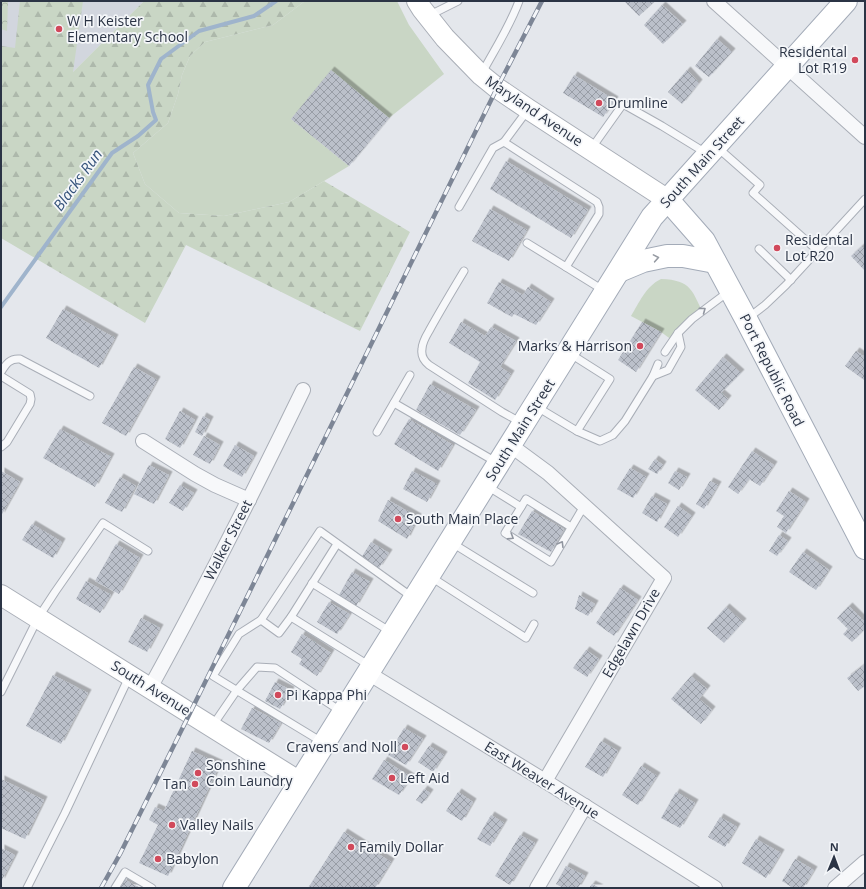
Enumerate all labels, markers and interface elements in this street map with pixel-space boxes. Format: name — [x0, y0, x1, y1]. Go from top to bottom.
place label: W H Keister Elementary School — [67, 11, 188, 46]
marker: W H Keister Elementary School — [54, 24, 64, 34]
place label: Residental Lot R19 — [779, 42, 847, 77]
marker: Residental Lot R19 — [850, 55, 860, 65]
street label: Maryland Avenue — [482, 71, 587, 150]
place label: Drumline — [607, 93, 668, 112]
marker: Drumline — [594, 98, 604, 108]
street label: South Main Street — [655, 112, 748, 212]
water label: Blacks Run — [48, 145, 106, 214]
place label: Residental Lot R20 — [785, 230, 853, 265]
marker: Residental Lot R20 — [772, 243, 782, 253]
one-way arrow — [652, 255, 659, 263]
one-way arrow — [699, 308, 706, 315]
street label: Port Republic Road — [736, 310, 809, 429]
place label: Marks & Harrison — [518, 336, 632, 355]
marker: Marks & Harrison — [635, 341, 645, 351]
street label: South Main Street — [480, 375, 559, 484]
street label: Walker Street — [199, 496, 256, 583]
place label: South Main Place — [406, 509, 518, 528]
marker: South Main Place — [393, 514, 403, 524]
one-way arrow — [507, 533, 514, 540]
one-way arrow — [556, 541, 563, 548]
street label: Edgelawn Drive — [597, 584, 664, 681]
street label: South Avenue — [108, 656, 195, 720]
place label: Pi Kappa Phi — [286, 685, 367, 704]
marker: Pi Kappa Phi — [273, 690, 283, 700]
street label: East Weaver Avenue — [481, 736, 604, 823]
place label: Cravens and Noll — [286, 737, 397, 756]
marker: Cravens and Noll — [400, 742, 410, 752]
place label: Sonshine Coin Laundry — [206, 755, 294, 790]
marker: Sonshine Coin Laundry — [193, 768, 203, 778]
place label: Left Aid — [400, 768, 449, 787]
marker: Left Aid — [387, 773, 397, 783]
place label: Tan — [163, 774, 187, 793]
marker: Tan — [190, 779, 200, 789]
place label: Valley Nails — [180, 815, 254, 834]
marker: Valley Nails — [167, 820, 177, 830]
place label: Family Dollar — [359, 837, 444, 856]
north arrow — [814, 837, 854, 877]
text: N — [830, 839, 839, 854]
marker: Family Dollar — [346, 842, 356, 852]
place label: Babylon — [166, 849, 219, 868]
marker: Babylon — [153, 854, 163, 864]

